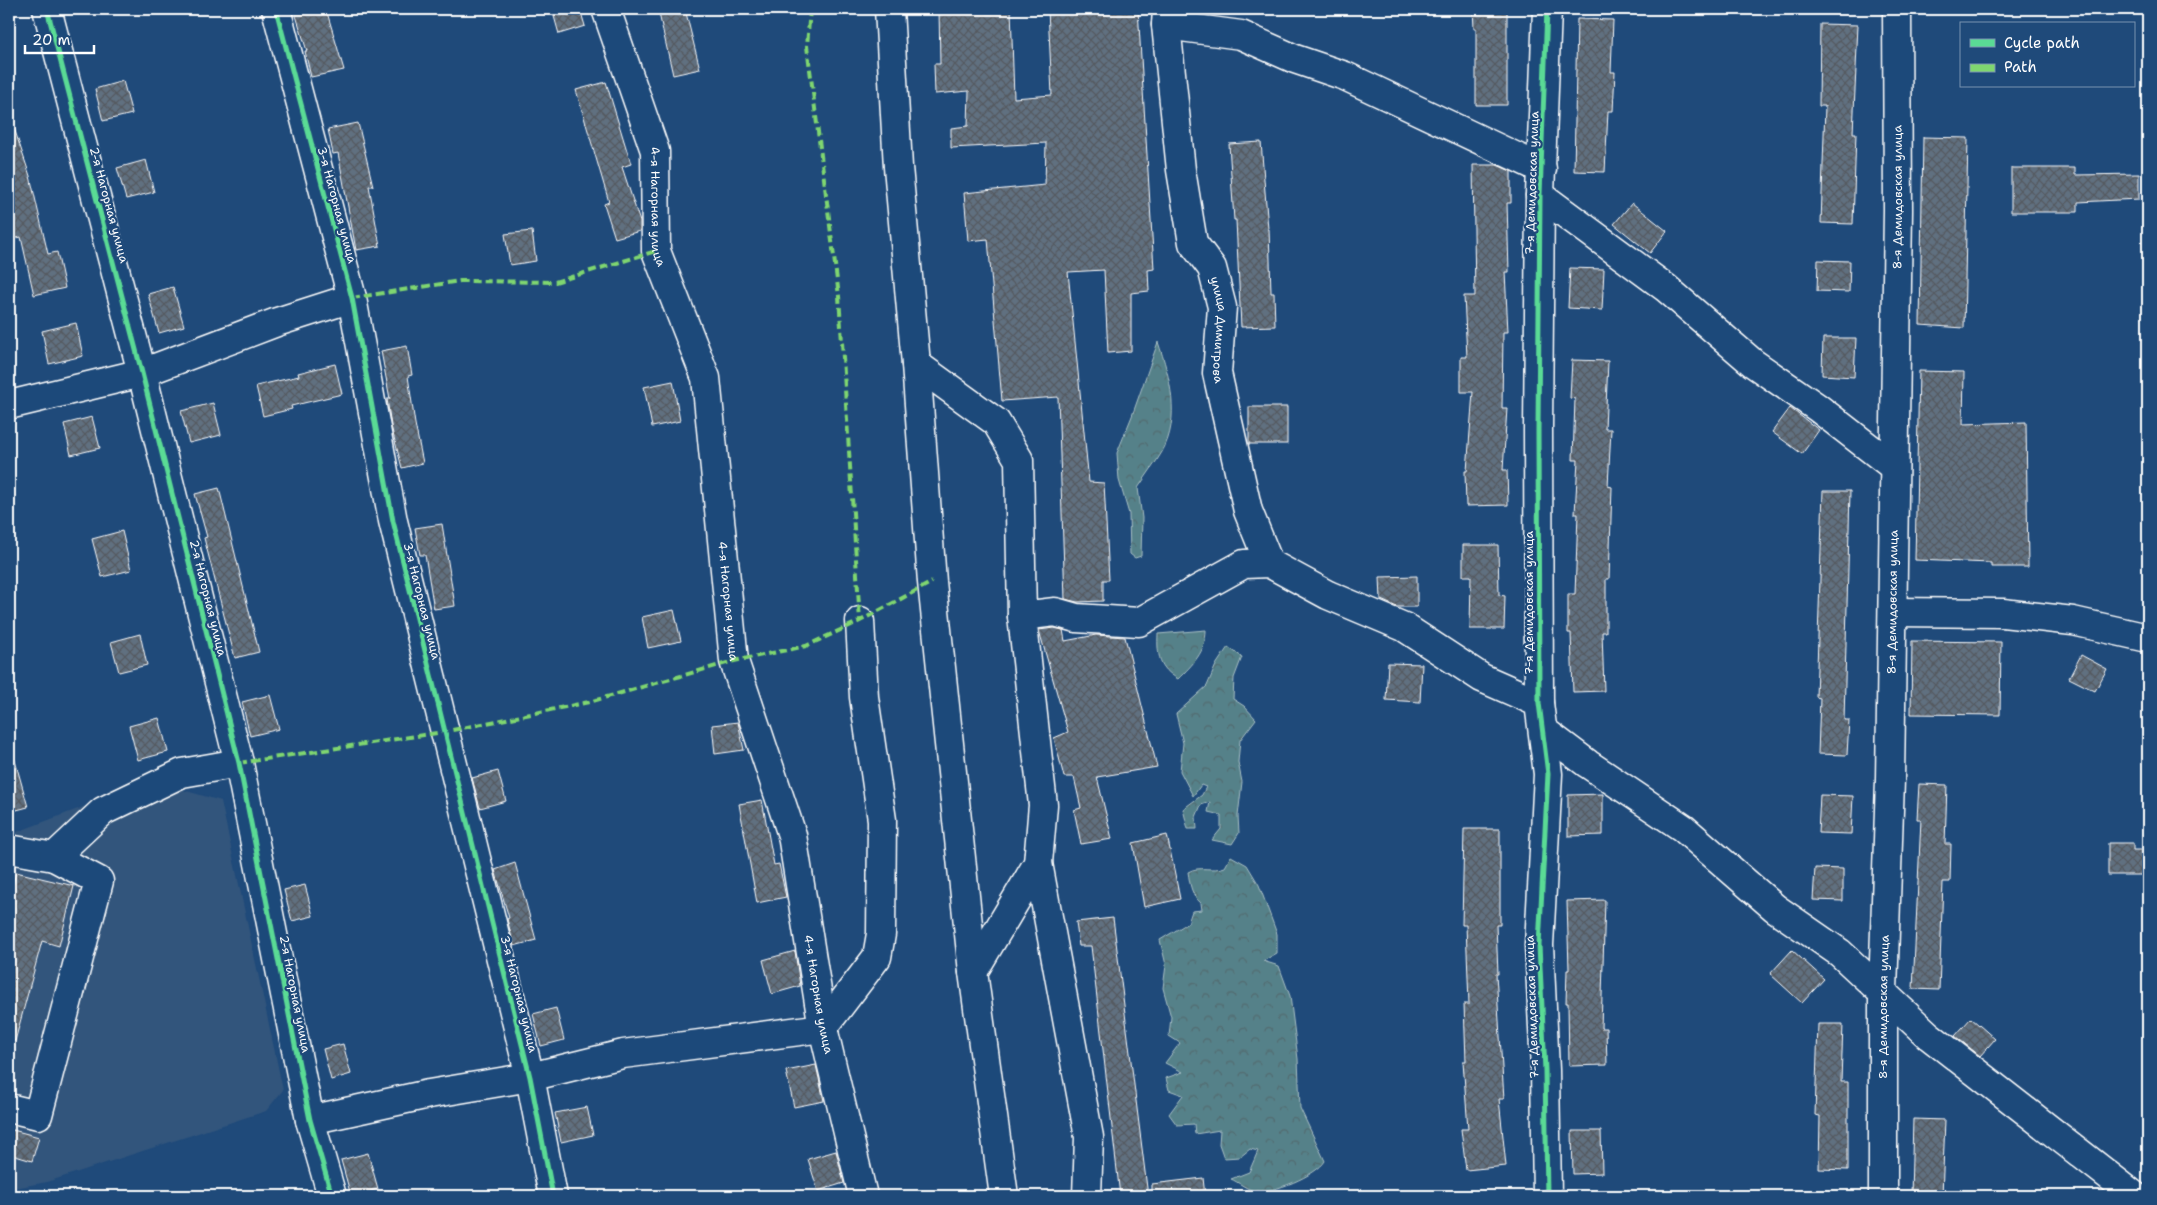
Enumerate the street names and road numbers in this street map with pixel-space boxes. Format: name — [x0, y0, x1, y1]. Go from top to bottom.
street label: 7-я Демидовская улица — [1521, 110, 1543, 255]
street label: 8-я Демидовская улица — [1889, 124, 1906, 269]
street label: 4-я Нагорная улица — [646, 144, 669, 269]
street label: 2-я Нагорная улица — [86, 145, 132, 265]
street label: 3-я Нагорная улица — [314, 145, 360, 266]
street label: улица Димитрова — [1206, 275, 1230, 385]
street label: 8-я Демидовская улица — [1883, 529, 1902, 674]
street label: 7-я Демидовская улица — [1521, 531, 1537, 675]
street label: 2-я Нагорная улица — [186, 538, 230, 658]
street label: 4-я Нагорная улица — [714, 540, 742, 662]
street label: 3-я Нагорная улица — [400, 541, 444, 662]
street label: 2-я Нагорная улица — [276, 934, 314, 1055]
street label: 3-я Нагорная улица — [497, 934, 541, 1055]
street label: 4-я Нагорная улица — [800, 934, 837, 1056]
street label: 7-я Демидовская улица — [1521, 934, 1543, 1079]
street label: 8-я Демидовская улица — [1875, 934, 1893, 1079]

